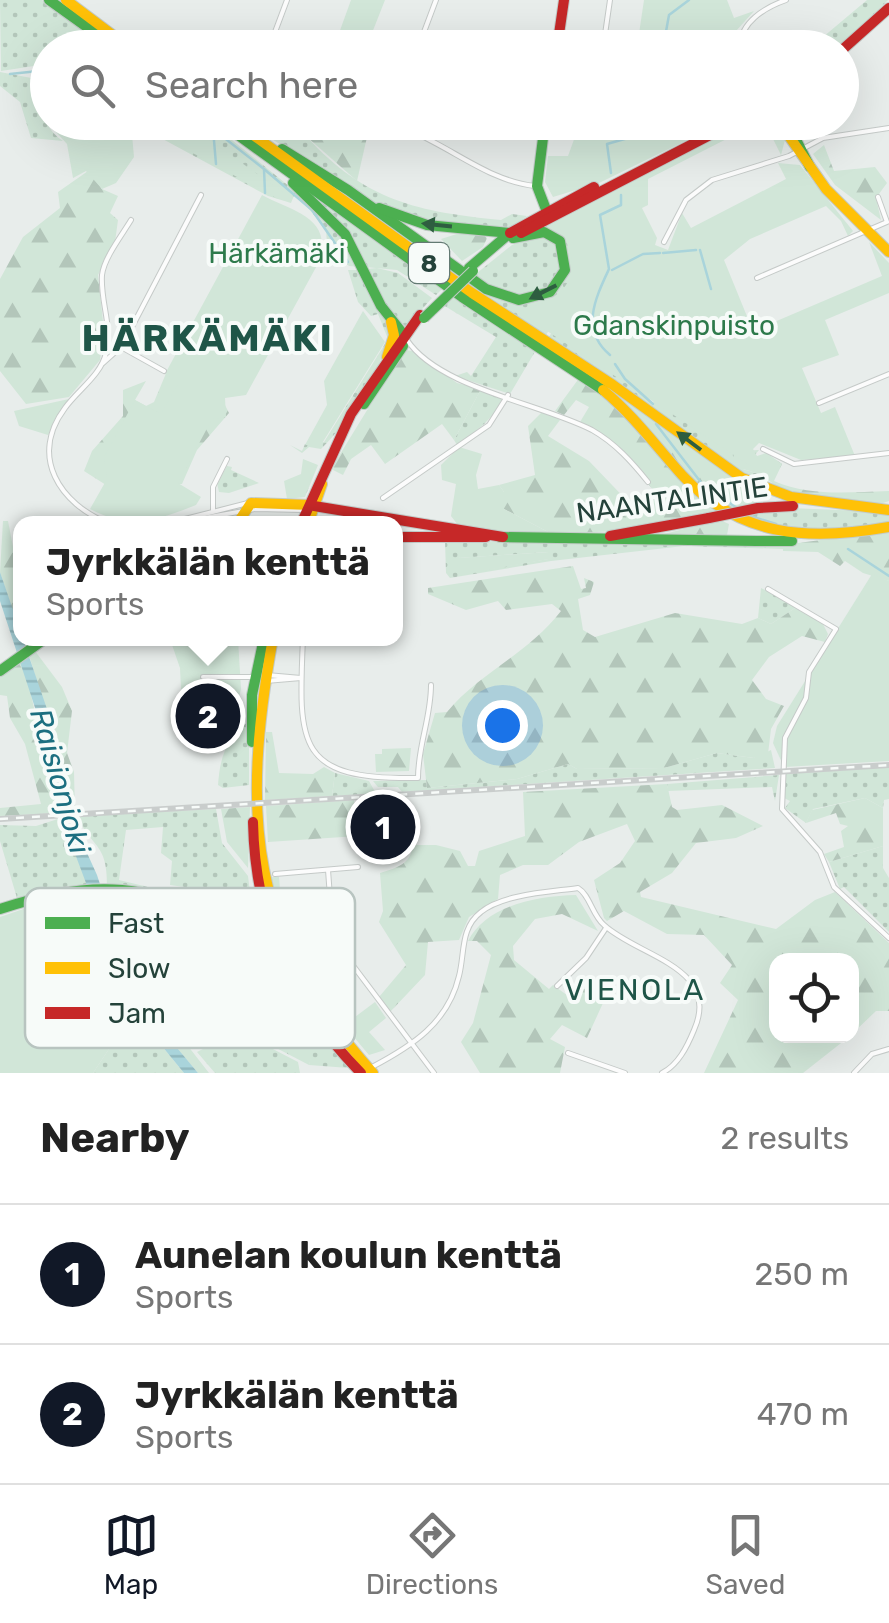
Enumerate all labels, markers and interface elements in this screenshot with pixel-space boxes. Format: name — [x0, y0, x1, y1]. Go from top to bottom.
search box — [30, 30, 859, 140]
icon: search — [65, 58, 120, 113]
text: Search here — [145, 62, 358, 108]
one-way arrow — [421, 217, 453, 233]
park label: Härkämäki — [208, 237, 346, 270]
road number: 8 — [409, 243, 449, 283]
one-way arrow — [529, 283, 557, 300]
park label: Gdanskinpuisto — [573, 309, 775, 342]
district label: HÄRKÄMÄKI — [82, 315, 334, 361]
one-way arrow — [676, 431, 702, 451]
street label: NAANTALINTIE — [574, 470, 770, 530]
popup — [13, 516, 403, 646]
text: Jyrkkälän kenttä — [46, 539, 370, 585]
text: Sports — [46, 585, 144, 623]
pin: 2 — [176, 678, 240, 754]
your location — [477, 700, 528, 751]
water label: Raisionjoki — [22, 704, 98, 859]
pin: 1 — [350, 790, 416, 864]
legend — [25, 888, 355, 1048]
text: Fast — [108, 907, 164, 940]
text: Slow — [108, 952, 170, 985]
map controls — [769, 953, 859, 1043]
button: locate — [769, 953, 859, 1043]
district label: VIENOLA — [564, 972, 706, 1008]
text: Jam — [108, 997, 166, 1030]
text: Nearby — [40, 1113, 190, 1163]
text: 2 results — [720, 1119, 849, 1157]
text: Aunelan koulun kenttä — [135, 1232, 562, 1278]
text: 1 — [65, 1255, 80, 1293]
text: 250 m — [755, 1255, 849, 1293]
text: Sports — [135, 1278, 233, 1316]
text: Jyrkkälän kenttä — [135, 1372, 459, 1418]
text: 2 — [62, 1395, 83, 1433]
text: 470 m — [757, 1395, 849, 1433]
text: Sports — [135, 1418, 233, 1456]
tab: Map — [104, 1508, 159, 1601]
tab: Directions — [366, 1508, 498, 1601]
tab: Saved — [705, 1508, 785, 1601]

